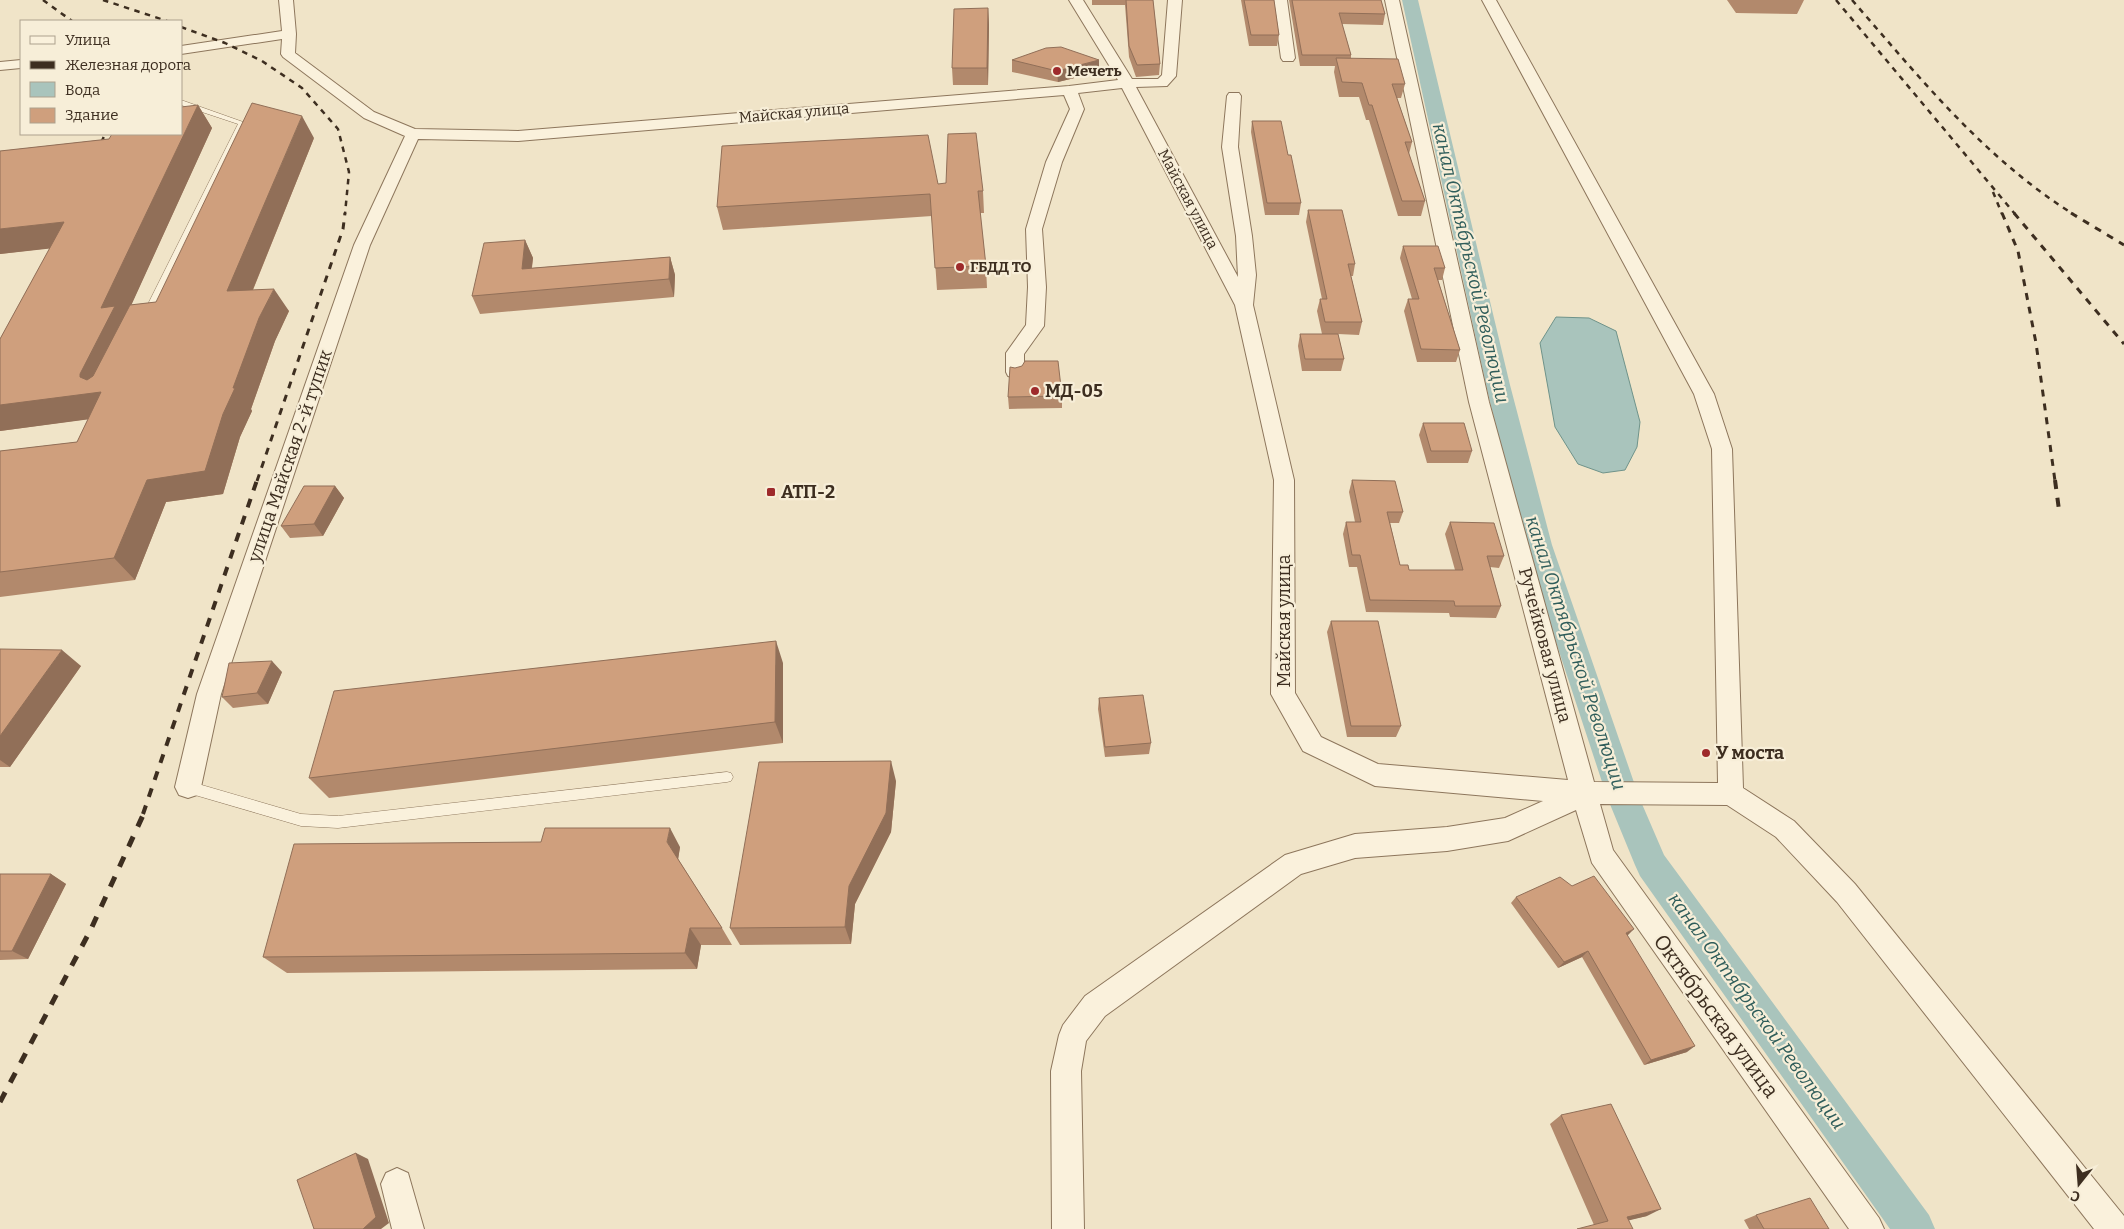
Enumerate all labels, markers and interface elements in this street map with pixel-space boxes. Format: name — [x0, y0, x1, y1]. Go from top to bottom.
legend — [20, 20, 182, 135]
text: Улица — [65, 31, 111, 49]
text: Железная дорога — [65, 56, 191, 74]
place label: Мечеть — [1067, 62, 1122, 80]
marker: Мечеть — [1051, 65, 1063, 77]
text: Вода — [65, 81, 100, 99]
street label: Майская улица — [738, 99, 850, 127]
text: Здание — [65, 106, 119, 124]
water label: канал Октябрьской Революции — [1428, 121, 1514, 405]
street label: Майская улица — [1154, 146, 1222, 252]
place label: ГБДД ТО — [970, 258, 1032, 276]
marker: ГБДД ТО — [954, 261, 966, 273]
street label: улица Майская 2-й тупик — [243, 346, 337, 566]
place label: МД-05 — [1045, 380, 1103, 402]
marker: МД-05 — [1029, 385, 1041, 397]
place label: АТП-2 — [781, 481, 835, 503]
marker: АТП-2 — [765, 486, 777, 498]
water label: канал Октябрьской Революции — [1521, 513, 1631, 793]
street label: Майская улица — [1273, 554, 1295, 688]
street label: Ручейковая улица — [1514, 565, 1576, 725]
place label: У моста — [1716, 742, 1784, 764]
marker: У моста — [1700, 747, 1712, 759]
water label: канал Октябрьской Революции — [1663, 888, 1851, 1134]
street label: Октябрьская улица — [1648, 929, 1784, 1103]
north arrow — [2054, 1159, 2104, 1209]
text: С — [2068, 1186, 2082, 1205]

